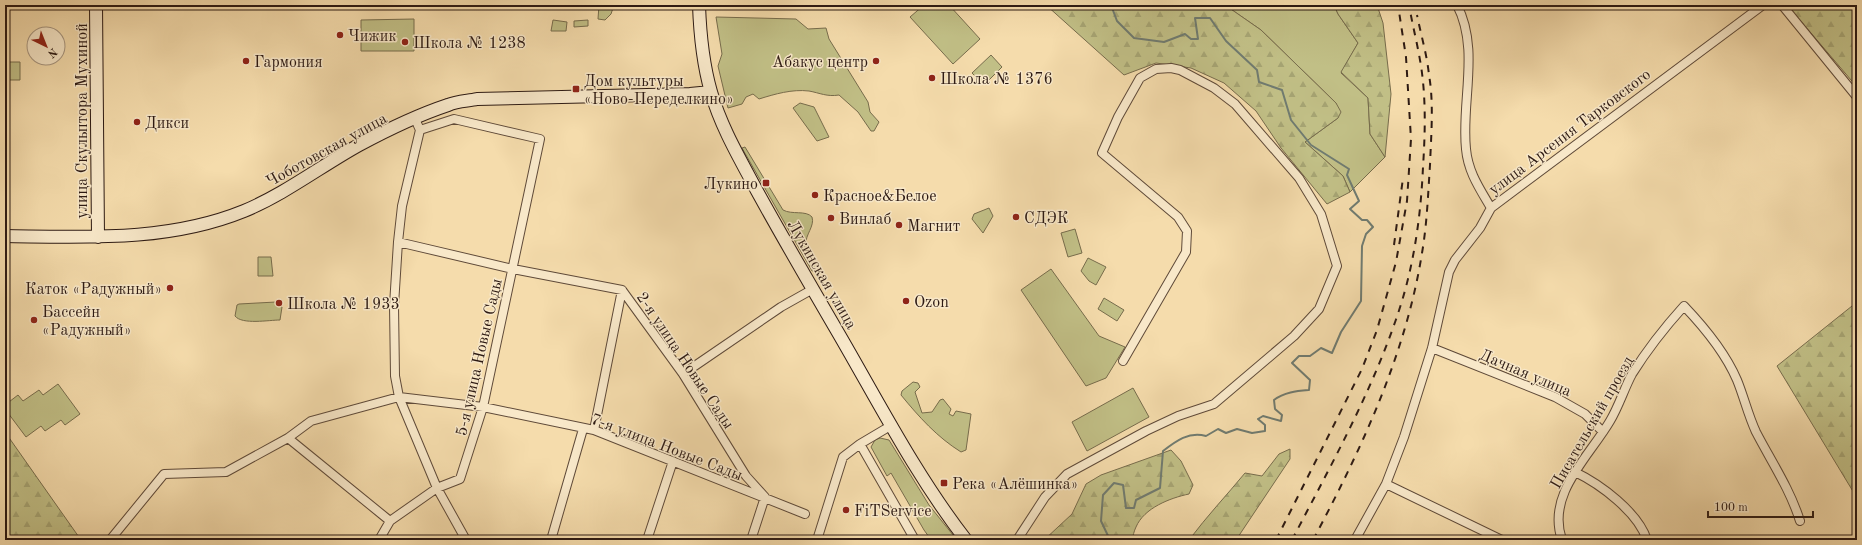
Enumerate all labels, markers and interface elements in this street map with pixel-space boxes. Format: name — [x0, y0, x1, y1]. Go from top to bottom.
street label: улица Скульптора Мухиной — [75, 23, 91, 219]
north arrow — [26, 26, 66, 66]
place label: Чижик — [348, 29, 396, 45]
marker: Чижик — [335, 30, 345, 40]
place label: Школа № 1238 — [413, 36, 526, 52]
marker: Школа № 1238 — [400, 37, 410, 47]
text: N — [45, 45, 59, 60]
place label: Гармония — [254, 55, 323, 71]
place label: Абакус центр — [772, 55, 868, 71]
marker: Гармония — [241, 56, 251, 66]
marker: Абакус центр — [871, 56, 881, 66]
street label: улица Арсения Тарковского — [1486, 67, 1654, 199]
place label: Школа № 1376 — [940, 72, 1053, 88]
marker: Школа № 1376 — [927, 73, 937, 83]
place label: Дом культуры «Ново-Переделкино» — [584, 74, 734, 108]
marker: Дом культуры «Ново-Переделкино» — [571, 84, 581, 94]
street label: Чоботовская улица — [264, 111, 390, 191]
place label: Дикси — [145, 116, 189, 132]
marker: Дикси — [132, 117, 142, 127]
place label: Лукино — [704, 177, 758, 193]
marker: Лукино — [761, 178, 771, 188]
place label: Красное&Белое — [823, 189, 937, 205]
marker: Красное&Белое — [810, 190, 820, 200]
place label: СДЭК — [1024, 211, 1069, 227]
place label: Винлаб — [839, 212, 891, 228]
marker: СДЭК — [1011, 212, 1021, 222]
marker: Винлаб — [826, 213, 836, 223]
street label: Лукинская улица — [784, 218, 859, 332]
place label: Магнит — [907, 219, 960, 235]
marker: Магнит — [894, 220, 904, 230]
street label: 5-я улица Новые Сады — [454, 277, 506, 438]
place label: Каток «Радужный» — [25, 282, 162, 298]
marker: Каток «Радужный» — [165, 283, 175, 293]
street label: 2-я улица Новые Сады — [633, 290, 736, 432]
place label: Ozon — [914, 295, 949, 311]
marker: Ozon — [901, 296, 911, 306]
place label: Школа № 1933 — [287, 297, 400, 313]
marker: Школа № 1933 — [274, 298, 284, 308]
place label: Бассейн «Радужный» — [42, 305, 131, 339]
marker: Бассейн «Радужный» — [29, 315, 39, 325]
street label: Дачная улица — [1477, 347, 1574, 400]
street label: Писательский проезд — [1548, 354, 1637, 492]
street label: 7-я улица Новые Сады — [588, 412, 744, 484]
place label: Река «Алёшинка» — [952, 477, 1078, 493]
marker: Река «Алёшинка» — [939, 478, 949, 488]
scale bar — [1708, 493, 1813, 519]
text: 100 m — [1714, 502, 1748, 514]
place label: FiTService — [854, 504, 932, 520]
marker: FiTService — [841, 505, 851, 515]

